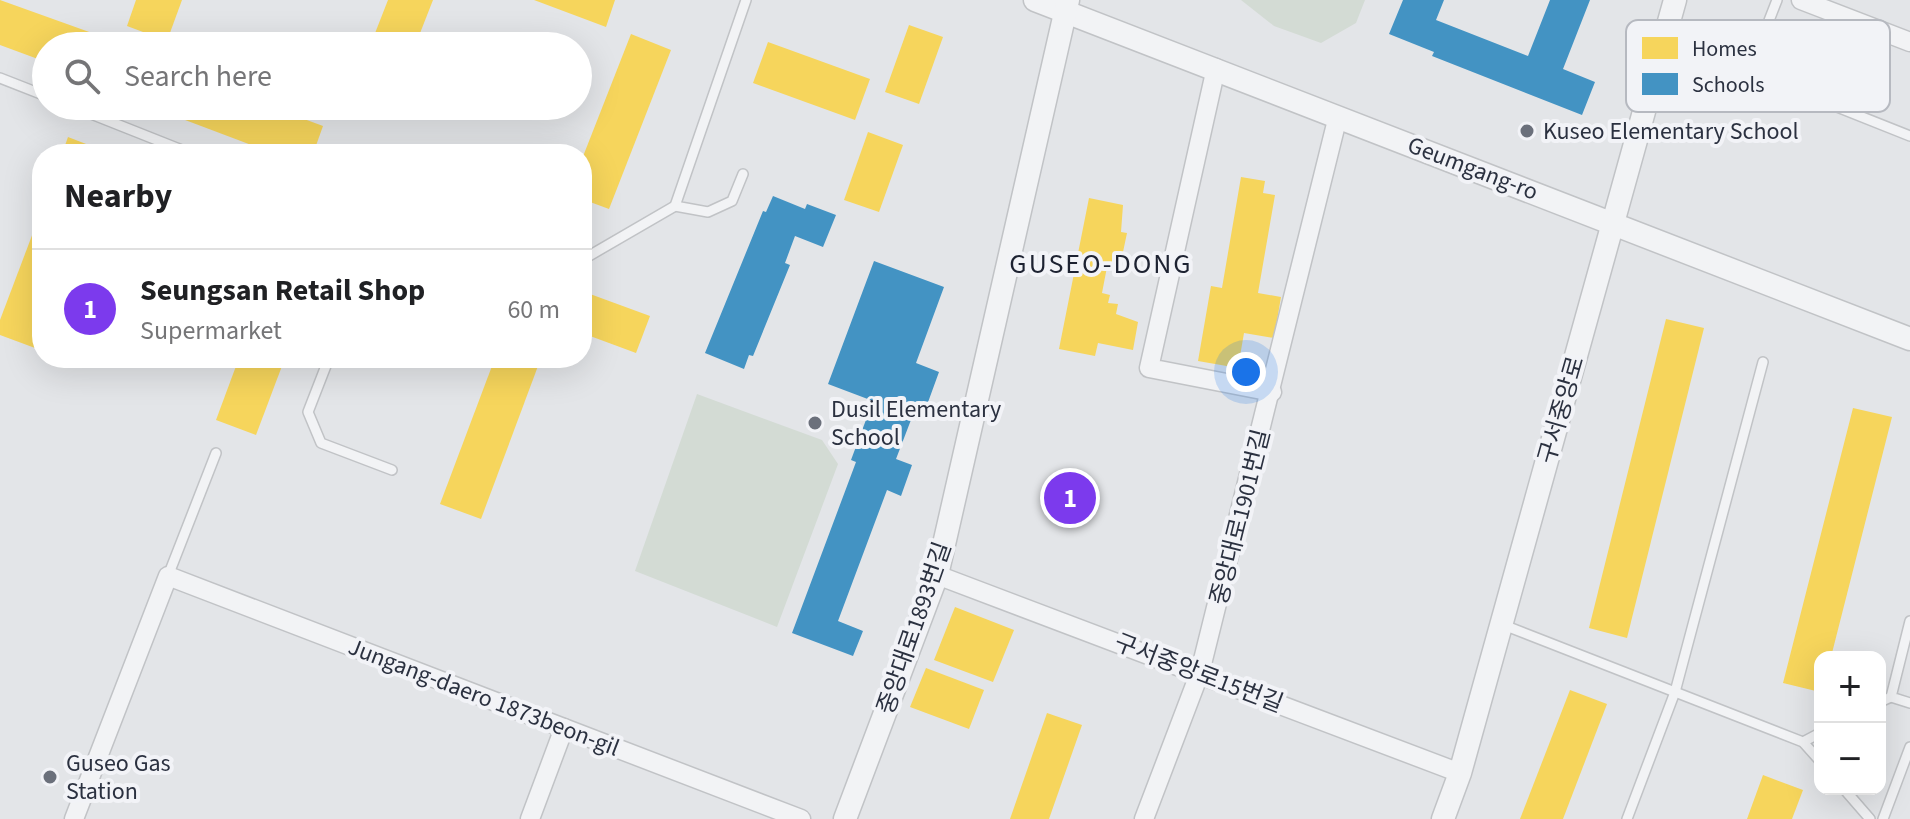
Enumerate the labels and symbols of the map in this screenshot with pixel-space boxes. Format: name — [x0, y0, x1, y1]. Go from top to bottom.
legend — [1626, 20, 1890, 112]
text: Homes — [1692, 33, 1757, 65]
text: Schools — [1692, 69, 1764, 101]
place label: Kuseo Elementary School — [1543, 114, 1799, 149]
marker: Kuseo Elementary School — [1518, 122, 1536, 140]
street label: Geumgang-ro — [1402, 128, 1543, 209]
district label: GUSEO-DONG — [1009, 244, 1193, 284]
your location — [1226, 352, 1266, 392]
street label: 구서중앙로 — [1529, 352, 1594, 468]
place label: Dusil Elementary School — [831, 392, 1001, 455]
marker: Dusil Elementary School — [806, 414, 824, 432]
street label: 중앙대로1901번길 — [1202, 425, 1279, 609]
pin: 1 — [1044, 468, 1096, 528]
street label: 중앙대로1893번길 — [869, 537, 960, 719]
street label: 구서중앙로15번길 — [1109, 625, 1288, 722]
street label: Jungang-daero 1873beon-gil — [343, 630, 625, 765]
place label: Guseo Gas Station — [66, 746, 171, 809]
marker: Guseo Gas Station — [41, 768, 59, 786]

